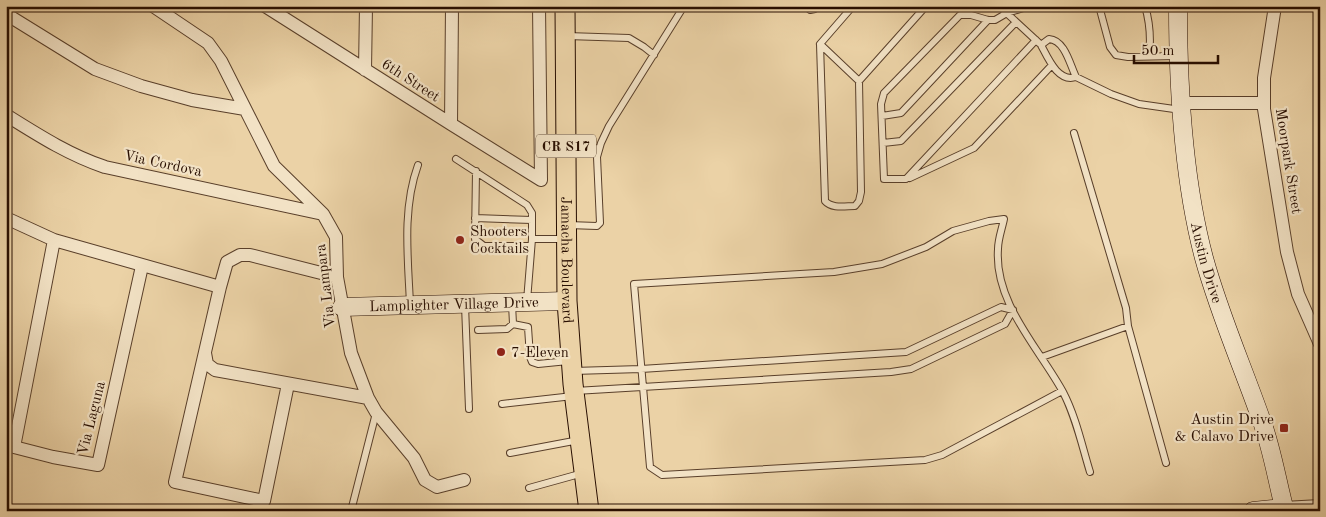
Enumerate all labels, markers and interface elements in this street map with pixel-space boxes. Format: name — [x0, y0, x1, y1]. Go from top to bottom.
scale bar — [1134, 32, 1217, 64]
text: 50 m — [1141, 44, 1175, 59]
street label: 6th Street — [378, 57, 442, 106]
street label: Moorpark Street — [1272, 107, 1303, 215]
road number: CR S17 — [536, 134, 596, 158]
street label: Via Cordova — [122, 149, 204, 180]
street label: Jamacha Boulevard — [557, 196, 575, 324]
street label: Austin Drive — [1187, 221, 1224, 306]
place label: Shooters Cocktails — [470, 225, 529, 257]
marker: Shooters Cocktails — [454, 234, 466, 246]
street label: Via Lampara — [314, 242, 339, 329]
street label: Lamplighter Village Drive — [369, 296, 539, 315]
marker: 7-Eleven — [495, 346, 507, 358]
place label: 7-Eleven — [511, 346, 569, 361]
street label: Via Laguna — [76, 379, 109, 457]
place label: Austin Drive & Calavo Drive — [1175, 413, 1274, 445]
marker: Austin Drive & Calavo Drive — [1278, 422, 1290, 434]

